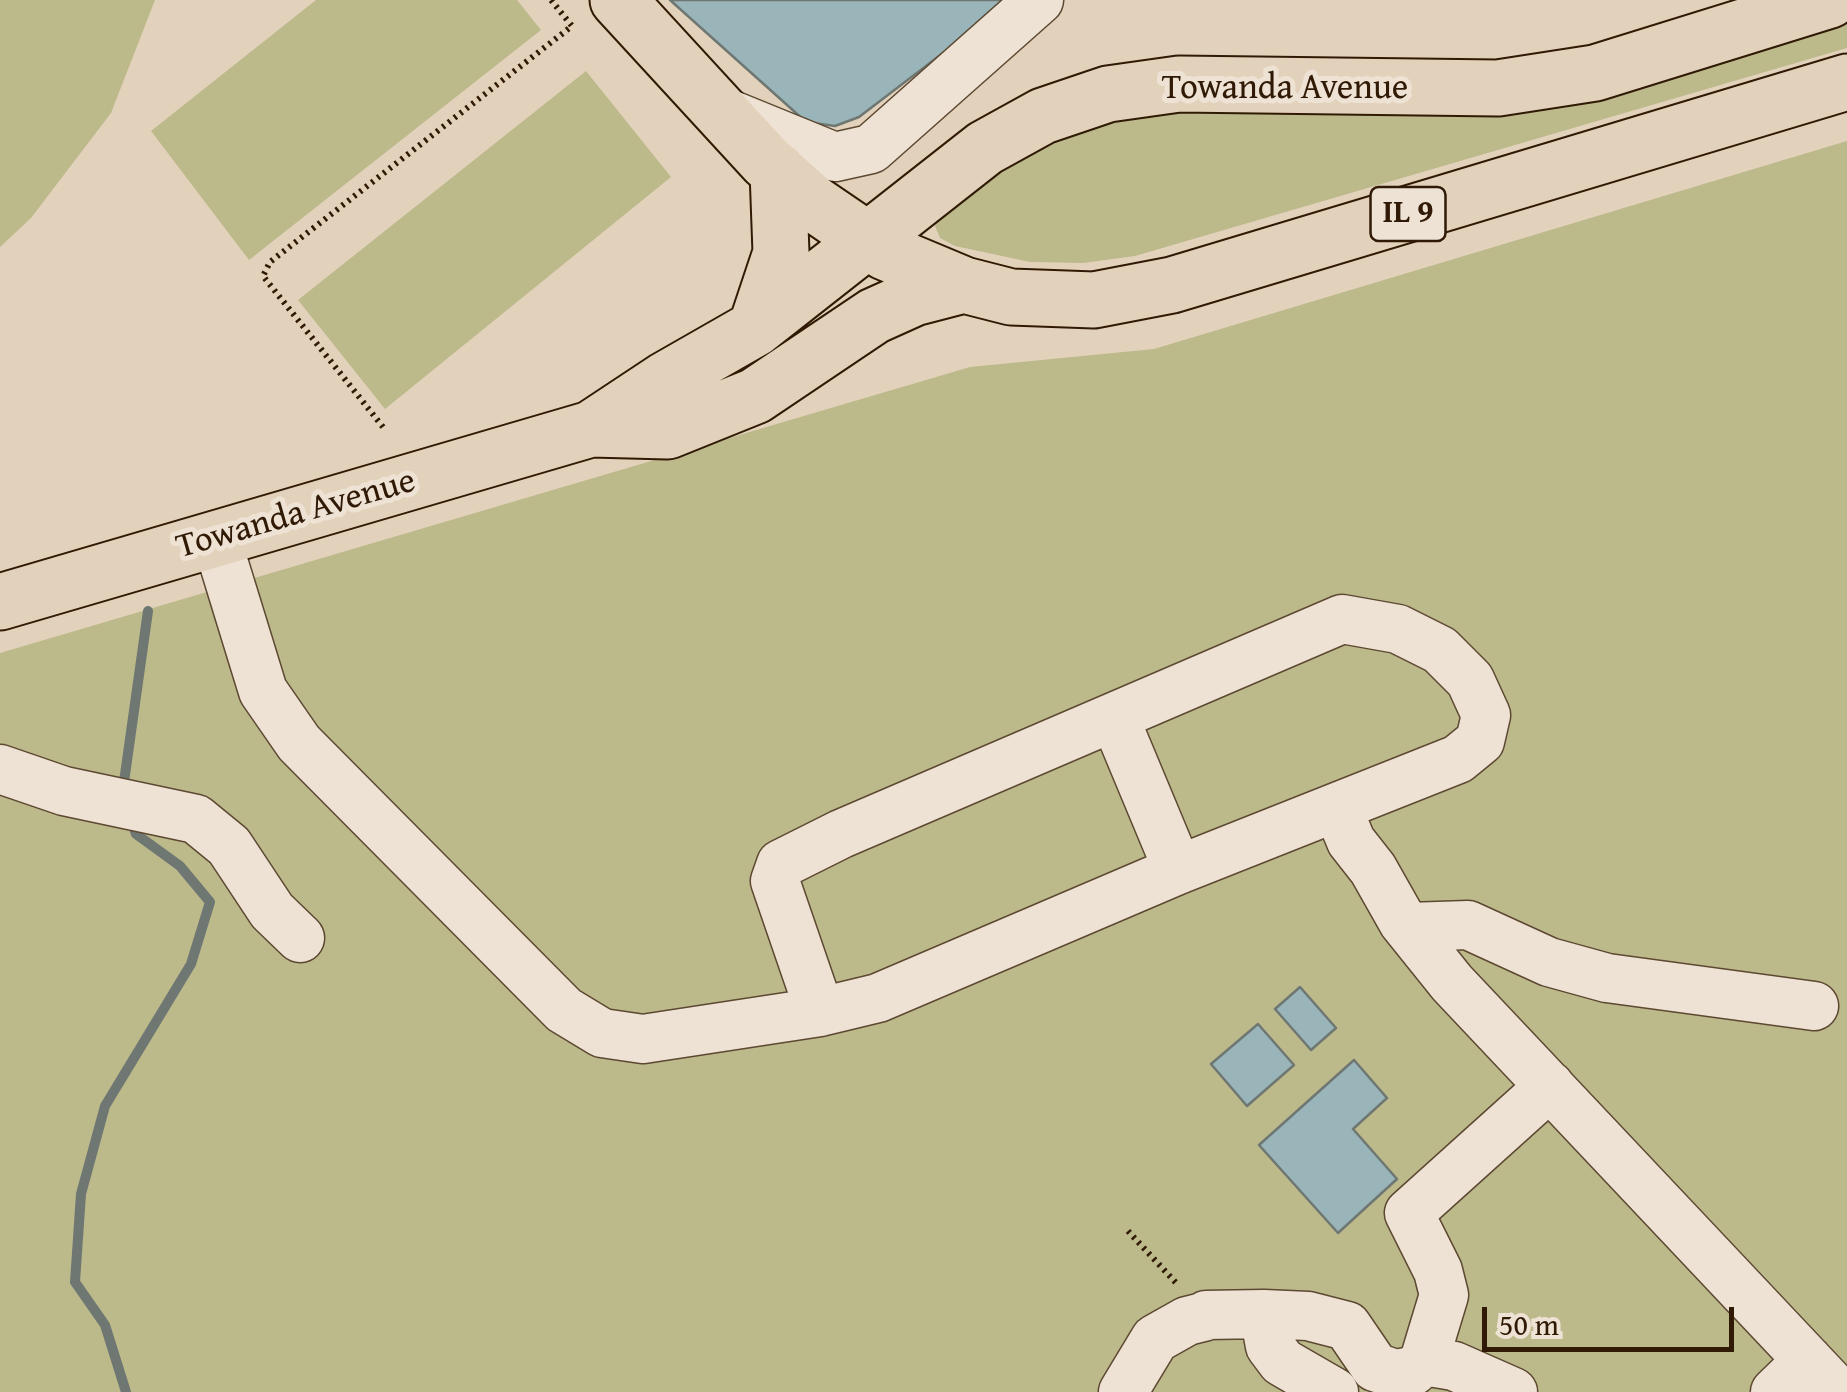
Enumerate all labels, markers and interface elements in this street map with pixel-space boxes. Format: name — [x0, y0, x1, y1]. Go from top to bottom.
street label: Towanda Avenue — [1162, 68, 1408, 110]
road number: IL 9 — [1370, 187, 1446, 241]
street label: Towanda Avenue — [172, 461, 420, 569]
scale bar — [1487, 1287, 1740, 1349]
text: 50 m — [1499, 1302, 1559, 1346]

